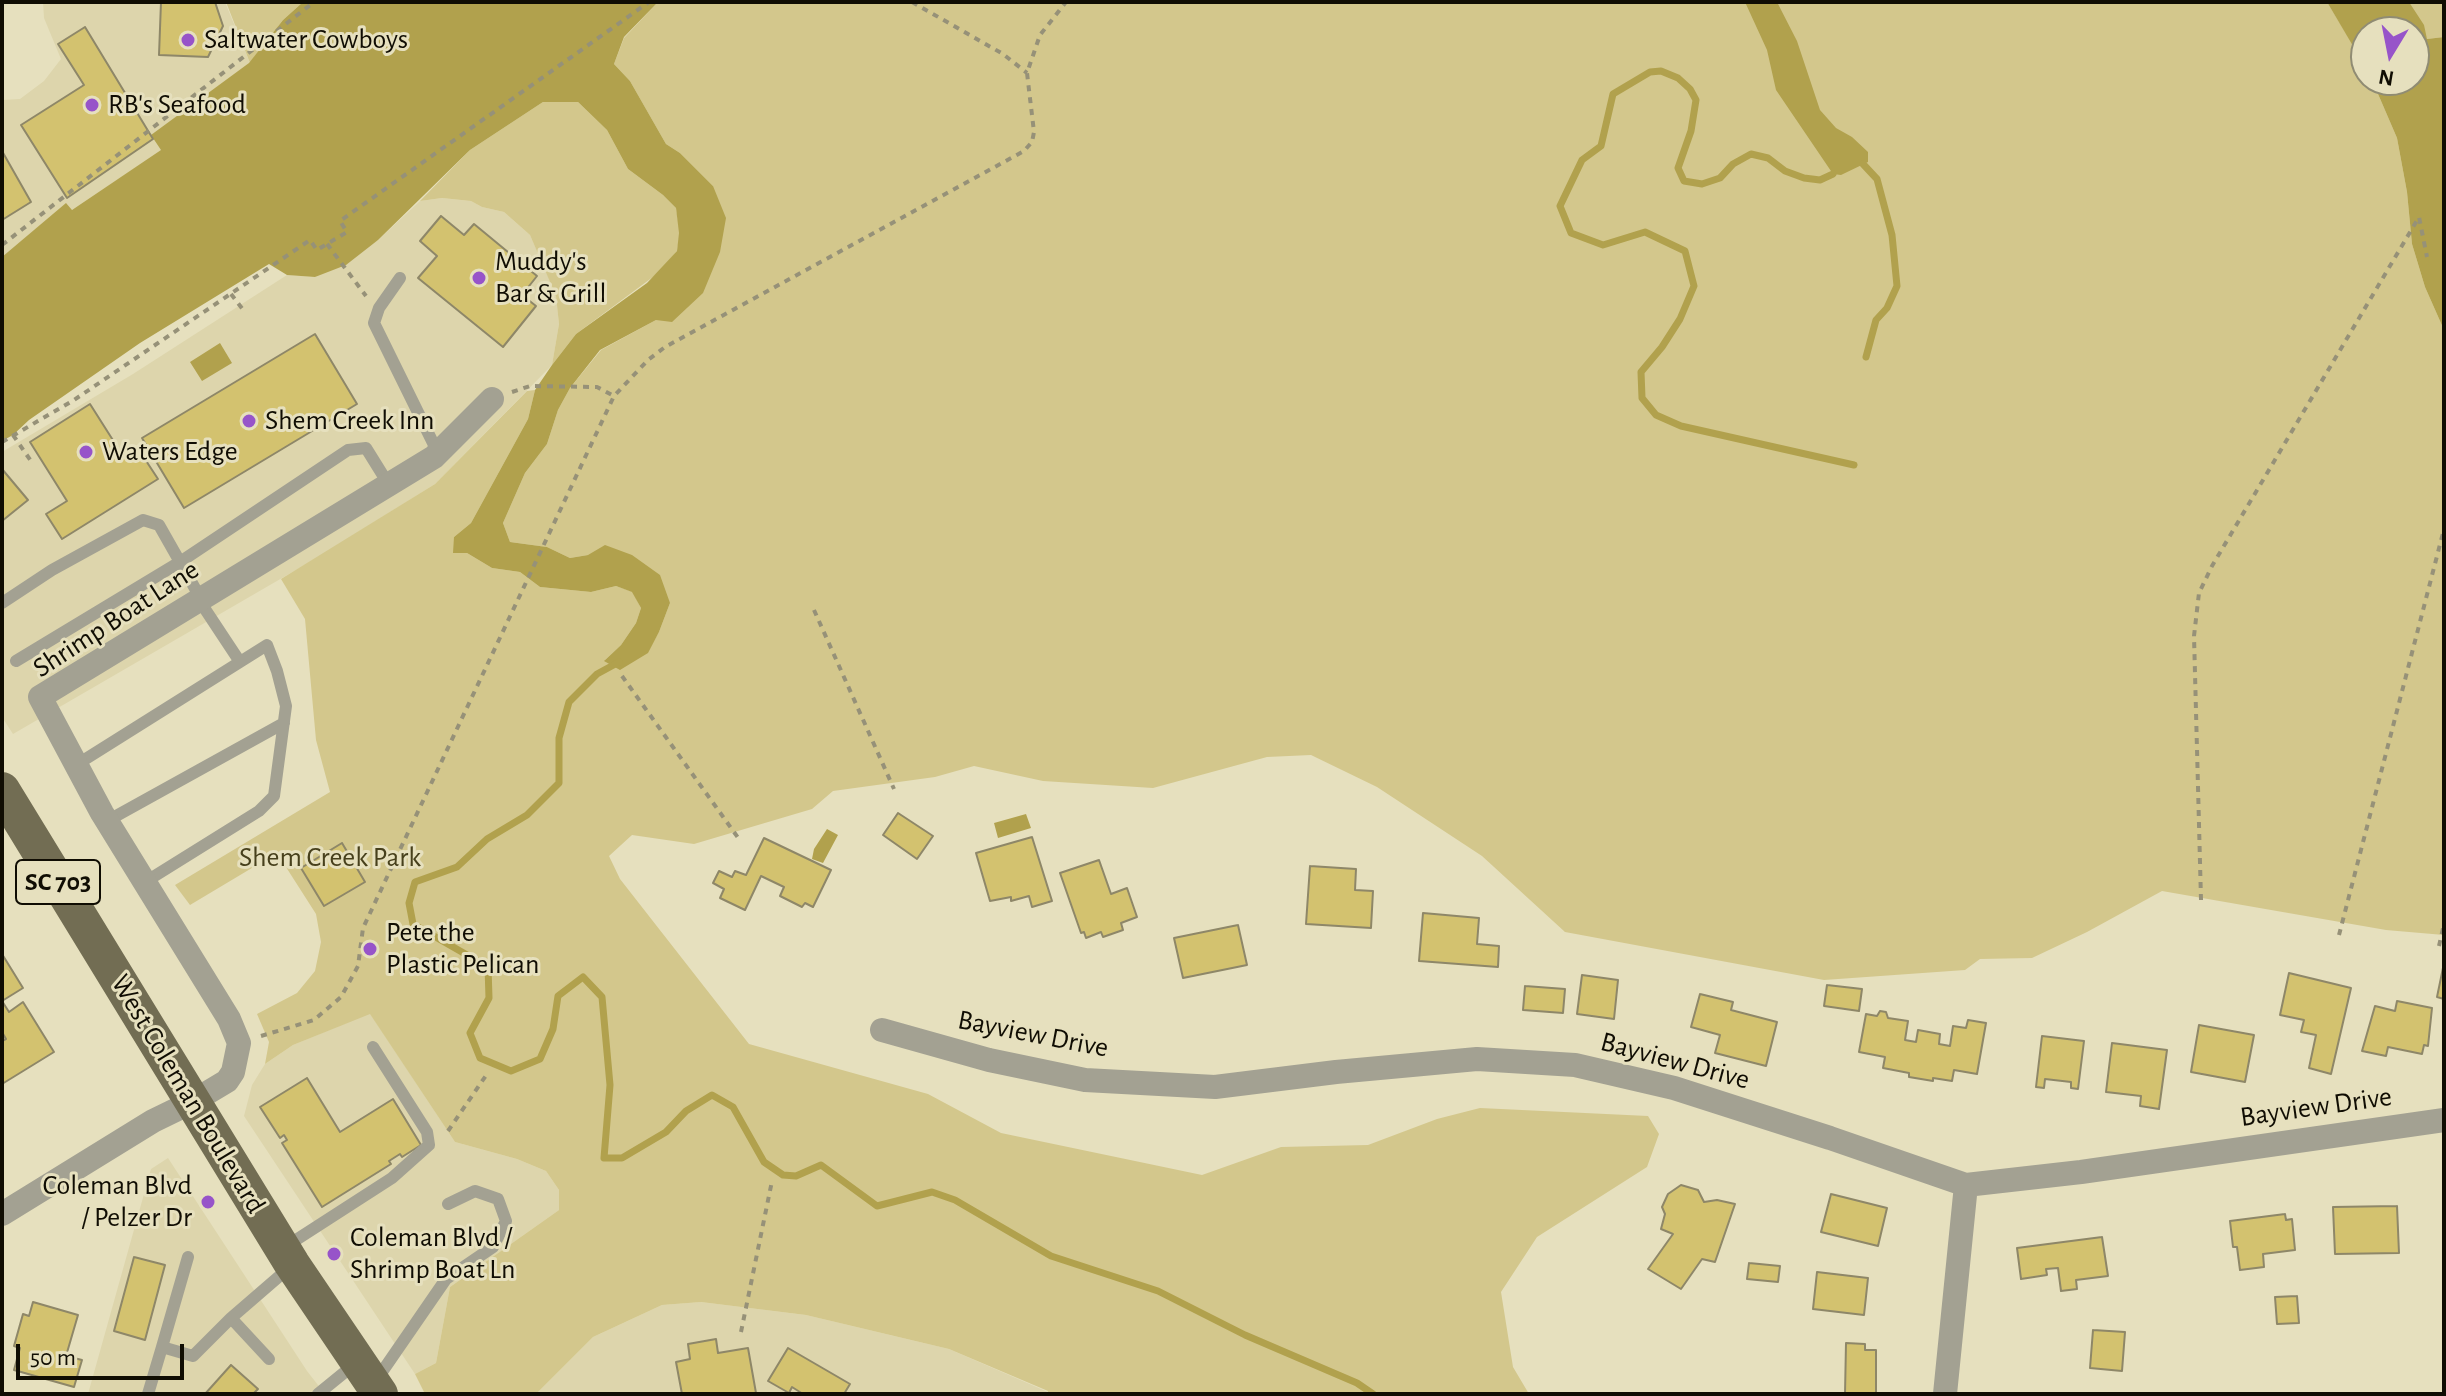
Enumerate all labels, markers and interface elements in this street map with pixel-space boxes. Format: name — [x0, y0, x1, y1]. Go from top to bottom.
north arrow — [2350, 16, 2430, 96]
place label: Saltwater Cowboys — [204, 23, 408, 57]
marker: Saltwater Cowboys — [179, 31, 197, 49]
text: N — [2377, 66, 2396, 90]
place label: RB's Seafood — [108, 88, 246, 122]
marker: RB's Seafood — [83, 96, 101, 114]
place label: Muddy's Bar & Grill — [495, 245, 606, 311]
marker: Muddy's Bar & Grill — [470, 269, 488, 287]
place label: Shem Creek Inn — [265, 404, 434, 438]
marker: Shem Creek Inn — [240, 412, 258, 430]
place label: Waters Edge — [102, 435, 238, 469]
marker: Waters Edge — [77, 443, 95, 461]
street label: Shrimp Boat Lane — [27, 553, 205, 685]
park label: Shem Creek Park — [239, 841, 421, 875]
road number: SC 703 — [16, 860, 100, 904]
place label: Pete the Plastic Pelican — [386, 916, 539, 982]
marker: Pete the Plastic Pelican — [361, 940, 379, 958]
street label: West Coleman Boulevard — [103, 969, 273, 1219]
street label: Bayview Drive — [955, 1003, 1111, 1065]
street label: Bayview Drive — [1597, 1025, 1753, 1097]
street label: Bayview Drive — [2238, 1080, 2394, 1134]
place label: Coleman Blvd / Pelzer Dr — [42, 1169, 192, 1235]
marker: Coleman Blvd / Pelzer Dr — [199, 1193, 217, 1211]
place label: Coleman Blvd / Shrimp Boat Ln — [350, 1221, 515, 1287]
marker: Coleman Blvd / Shrimp Boat Ln — [325, 1245, 343, 1263]
scale bar — [20, 1328, 188, 1378]
text: 50 m — [30, 1346, 76, 1370]

